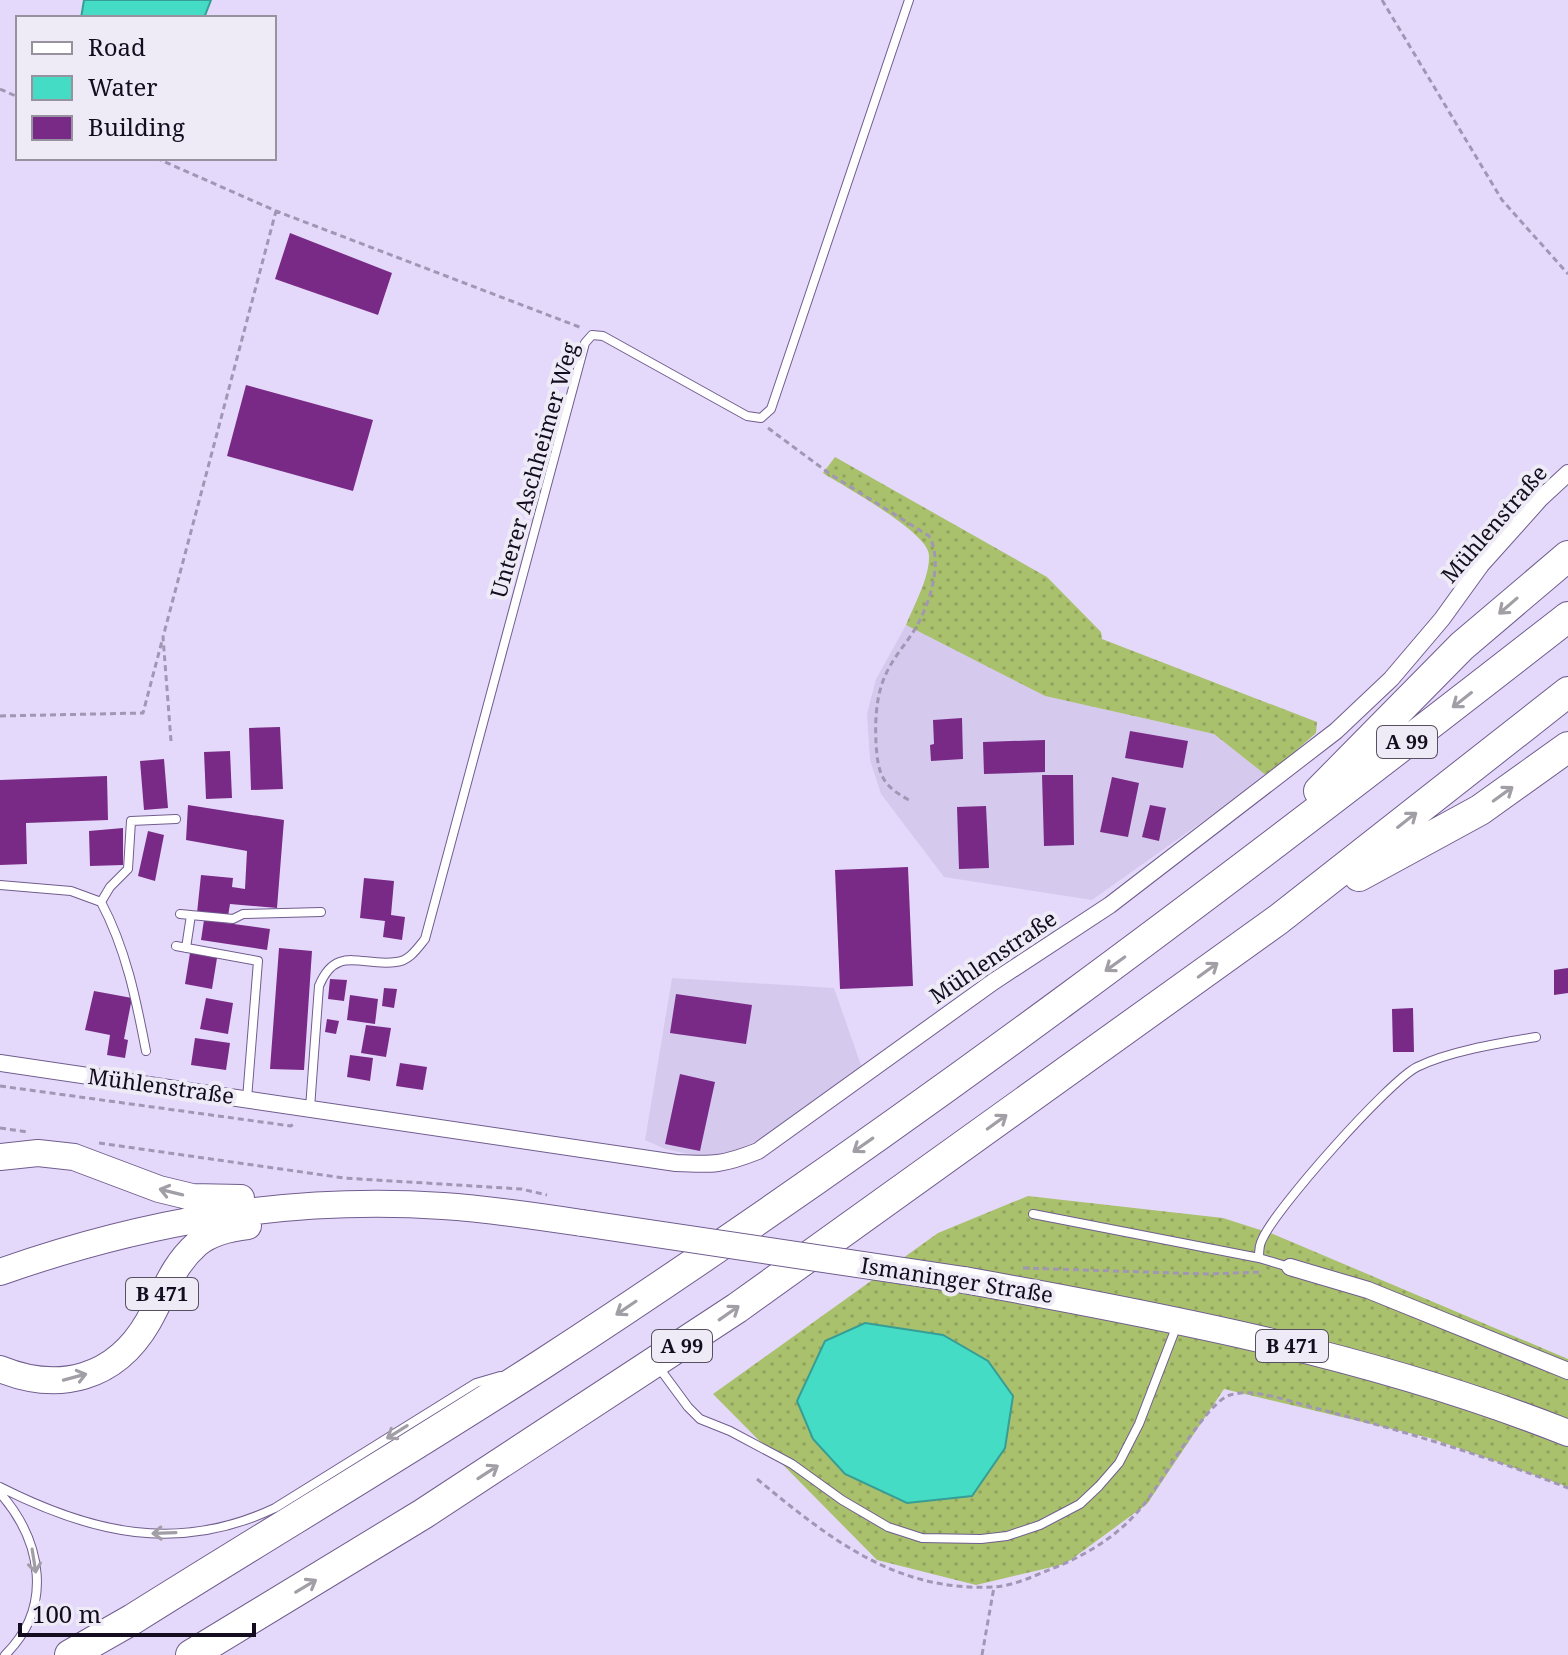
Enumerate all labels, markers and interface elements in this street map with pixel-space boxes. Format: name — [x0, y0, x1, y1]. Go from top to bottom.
legend — [16, 16, 276, 160]
text: Road — [88, 30, 146, 63]
text: Water — [88, 70, 158, 103]
text: Building — [88, 110, 185, 143]
street label: Unterer Aschheimer Weg — [482, 338, 584, 601]
street label: Mühlenstraße — [1434, 458, 1553, 589]
one-way arrow — [1498, 596, 1518, 614]
one-way arrow — [1452, 691, 1473, 708]
road number: A 99 — [1377, 726, 1437, 758]
one-way arrow — [1492, 786, 1513, 803]
one-way arrow — [1396, 811, 1417, 828]
street label: Mühlenstraße — [923, 903, 1062, 1010]
one-way arrow — [1105, 955, 1126, 972]
one-way arrow — [1196, 962, 1218, 978]
street label: Mühlenstraße — [86, 1060, 236, 1110]
one-way arrow — [986, 1114, 1007, 1131]
one-way arrow — [852, 1137, 874, 1153]
one-way arrow — [159, 1183, 184, 1198]
street label: Ismaninger Straße — [859, 1249, 1055, 1309]
road number: B 471 — [126, 1278, 198, 1310]
one-way arrow — [615, 1300, 637, 1316]
one-way arrow — [718, 1305, 739, 1322]
road number: A 99 — [652, 1330, 712, 1362]
road number: B 471 — [1256, 1330, 1328, 1362]
one-way arrow — [62, 1368, 88, 1383]
one-way arrow — [387, 1423, 409, 1440]
one-way arrow — [477, 1463, 499, 1480]
one-way arrow — [151, 1526, 178, 1541]
one-way arrow — [28, 1548, 43, 1574]
one-way arrow — [294, 1577, 317, 1593]
scale bar — [20, 1587, 254, 1637]
text: 100 m — [32, 1597, 101, 1630]

